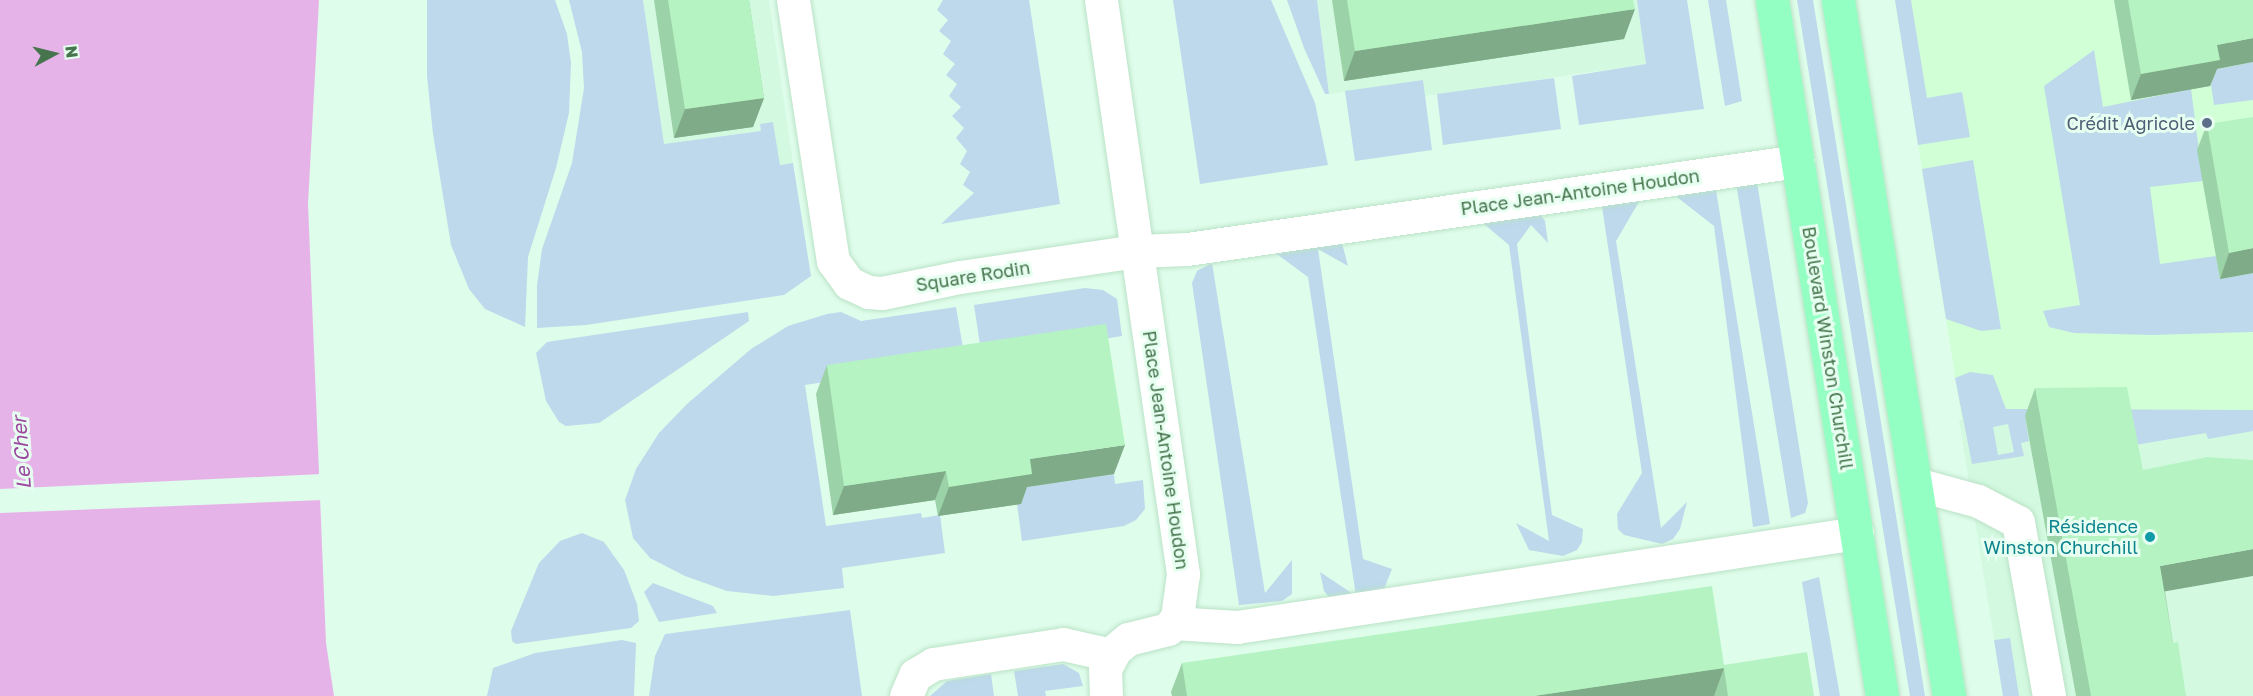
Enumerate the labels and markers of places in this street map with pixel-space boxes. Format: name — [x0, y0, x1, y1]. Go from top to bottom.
place label: Crédit Agricole — [2066, 112, 2195, 134]
marker: Crédit Agricole — [2200, 116, 2214, 130]
place label: Résidence Winston Churchill — [1983, 516, 2138, 558]
marker: Résidence Winston Churchill — [2143, 530, 2157, 544]

